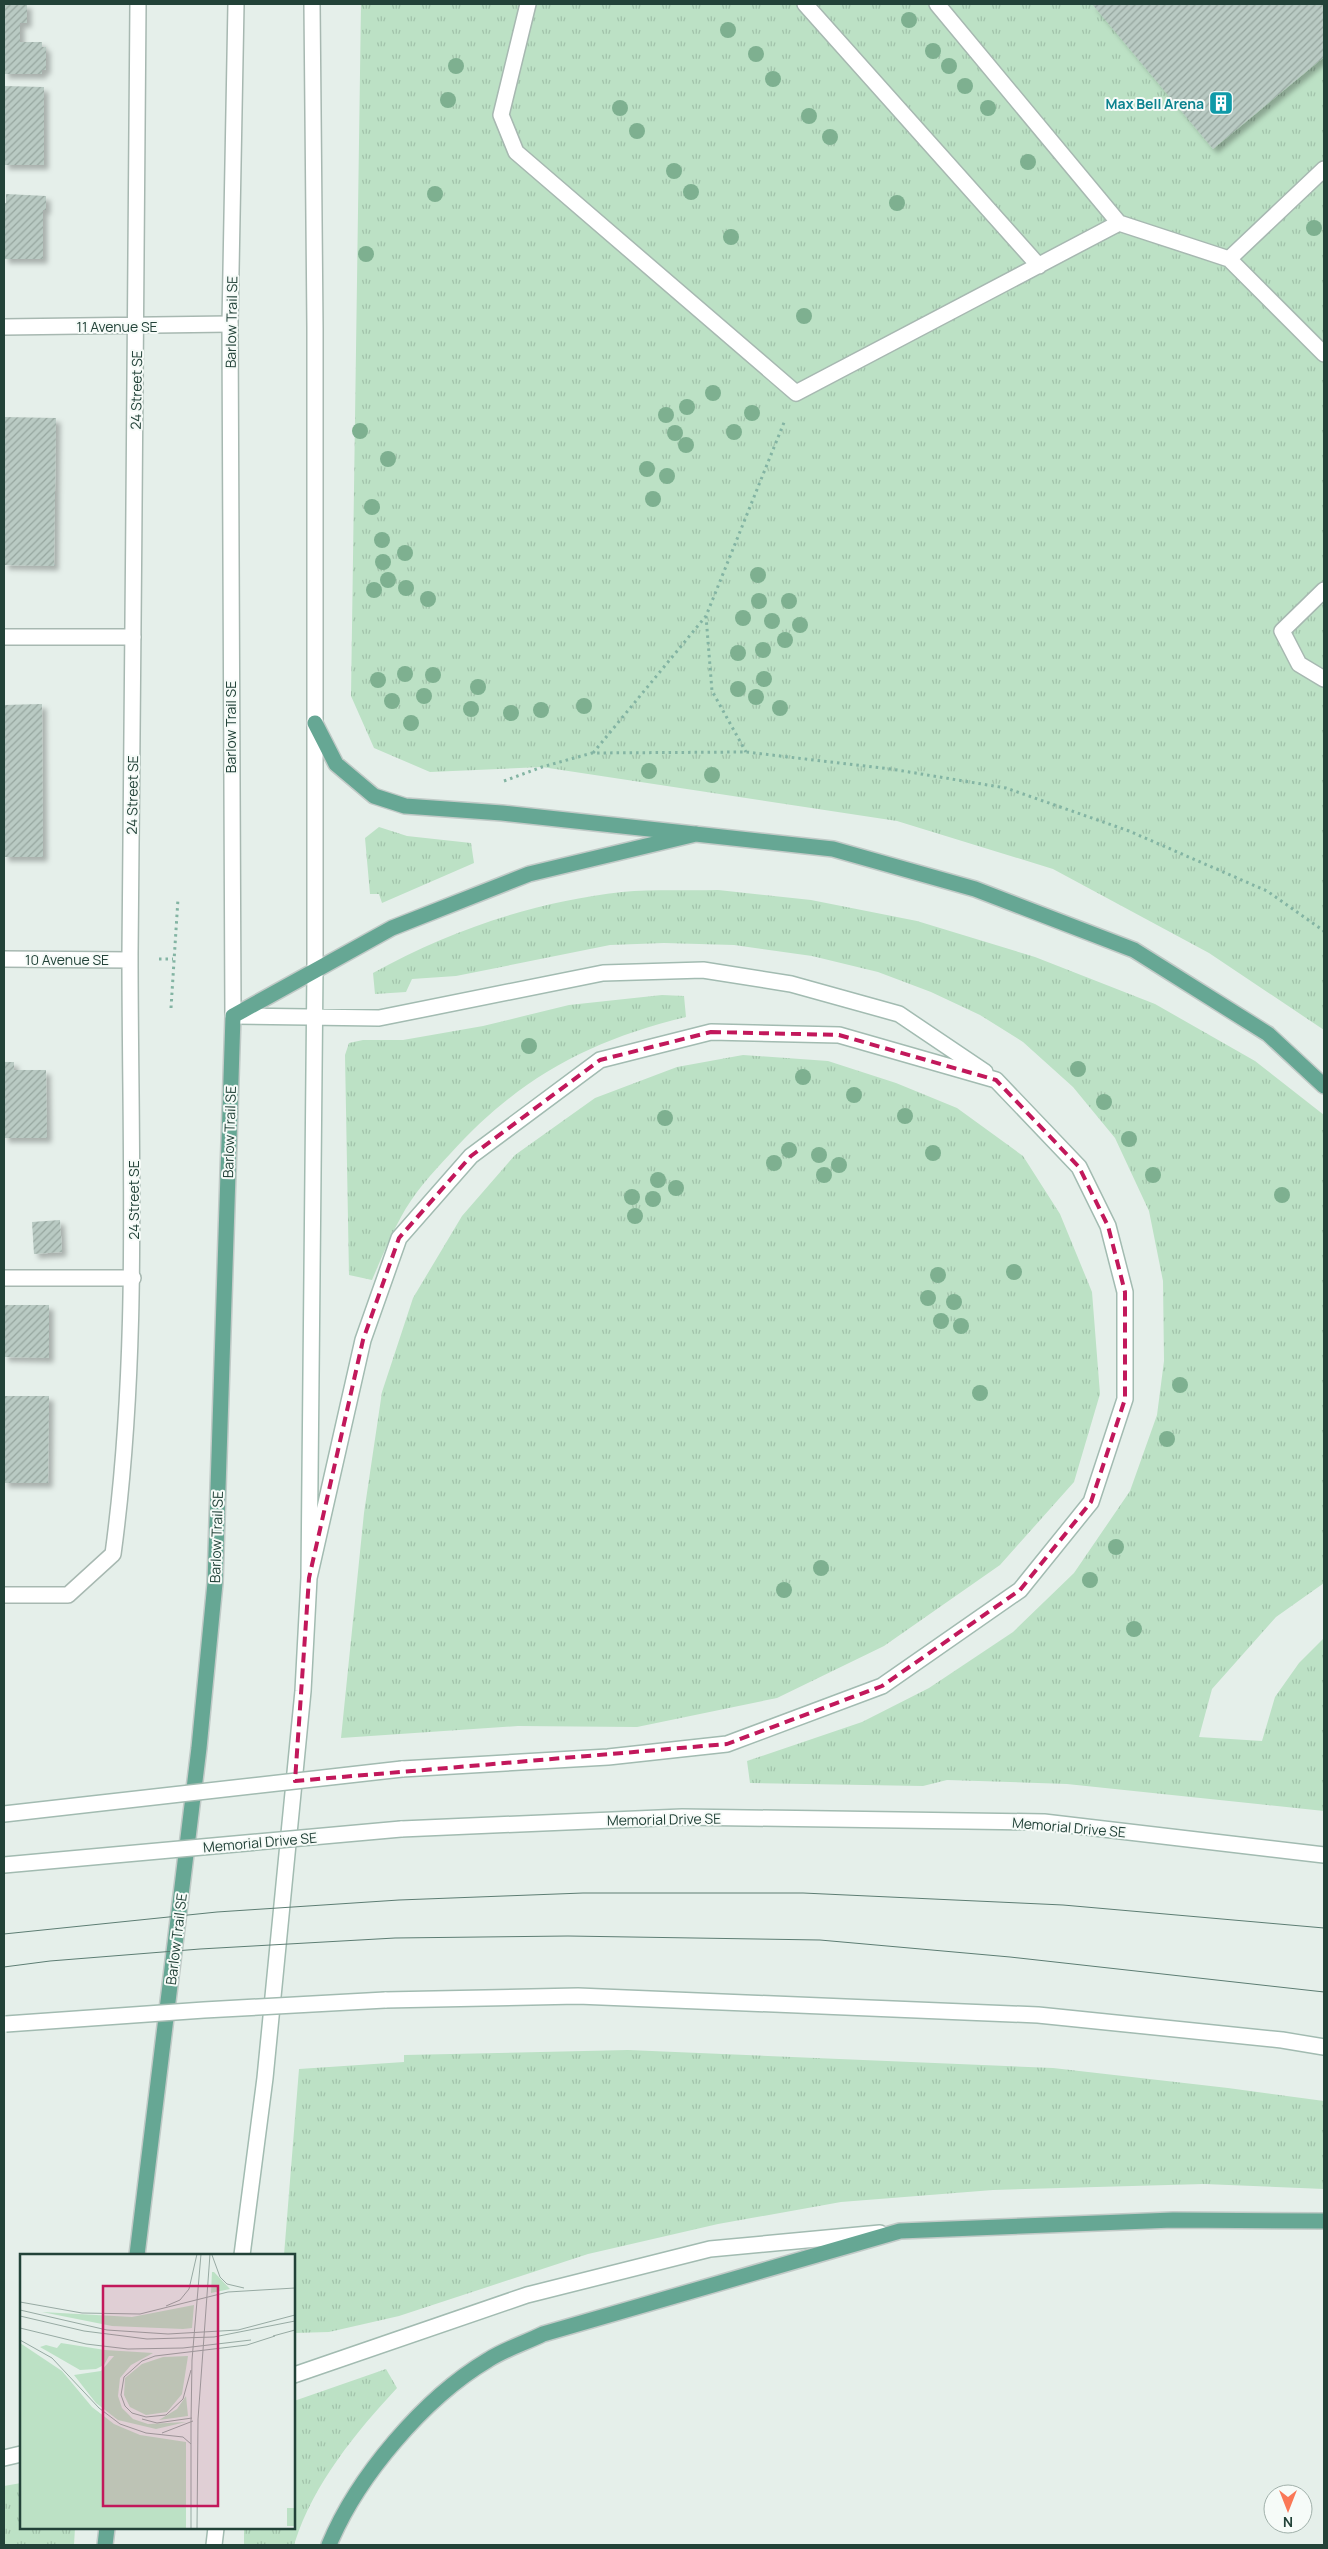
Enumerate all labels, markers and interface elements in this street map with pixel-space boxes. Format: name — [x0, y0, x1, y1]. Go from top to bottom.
building icon: Max Bell Arena — [1208, 90, 1234, 116]
place label: Max Bell Arena — [1106, 94, 1204, 113]
street label: Barlow Trail SE — [221, 276, 241, 368]
street label: 11 Avenue SE — [76, 317, 158, 336]
street label: 24 Street SE — [126, 350, 146, 430]
street label: Barlow Trail SE — [221, 681, 240, 773]
street label: 24 Street SE — [122, 755, 142, 835]
street label: 10 Avenue SE — [25, 950, 109, 969]
street label: Barlow Trail SE — [218, 1085, 240, 1178]
street label: 24 Street SE — [124, 1160, 143, 1240]
street label: Barlow Trail SE — [205, 1490, 227, 1583]
street label: Memorial Drive SE — [607, 1809, 721, 1829]
street label: Memorial Drive SE — [1011, 1813, 1127, 1841]
street label: Memorial Drive SE — [202, 1828, 318, 1856]
street label: Barlow Trail SE — [161, 1892, 191, 1986]
inset map — [20, 2254, 295, 2529]
north arrow — [1263, 2484, 1313, 2534]
text: N — [1283, 2513, 1293, 2532]

